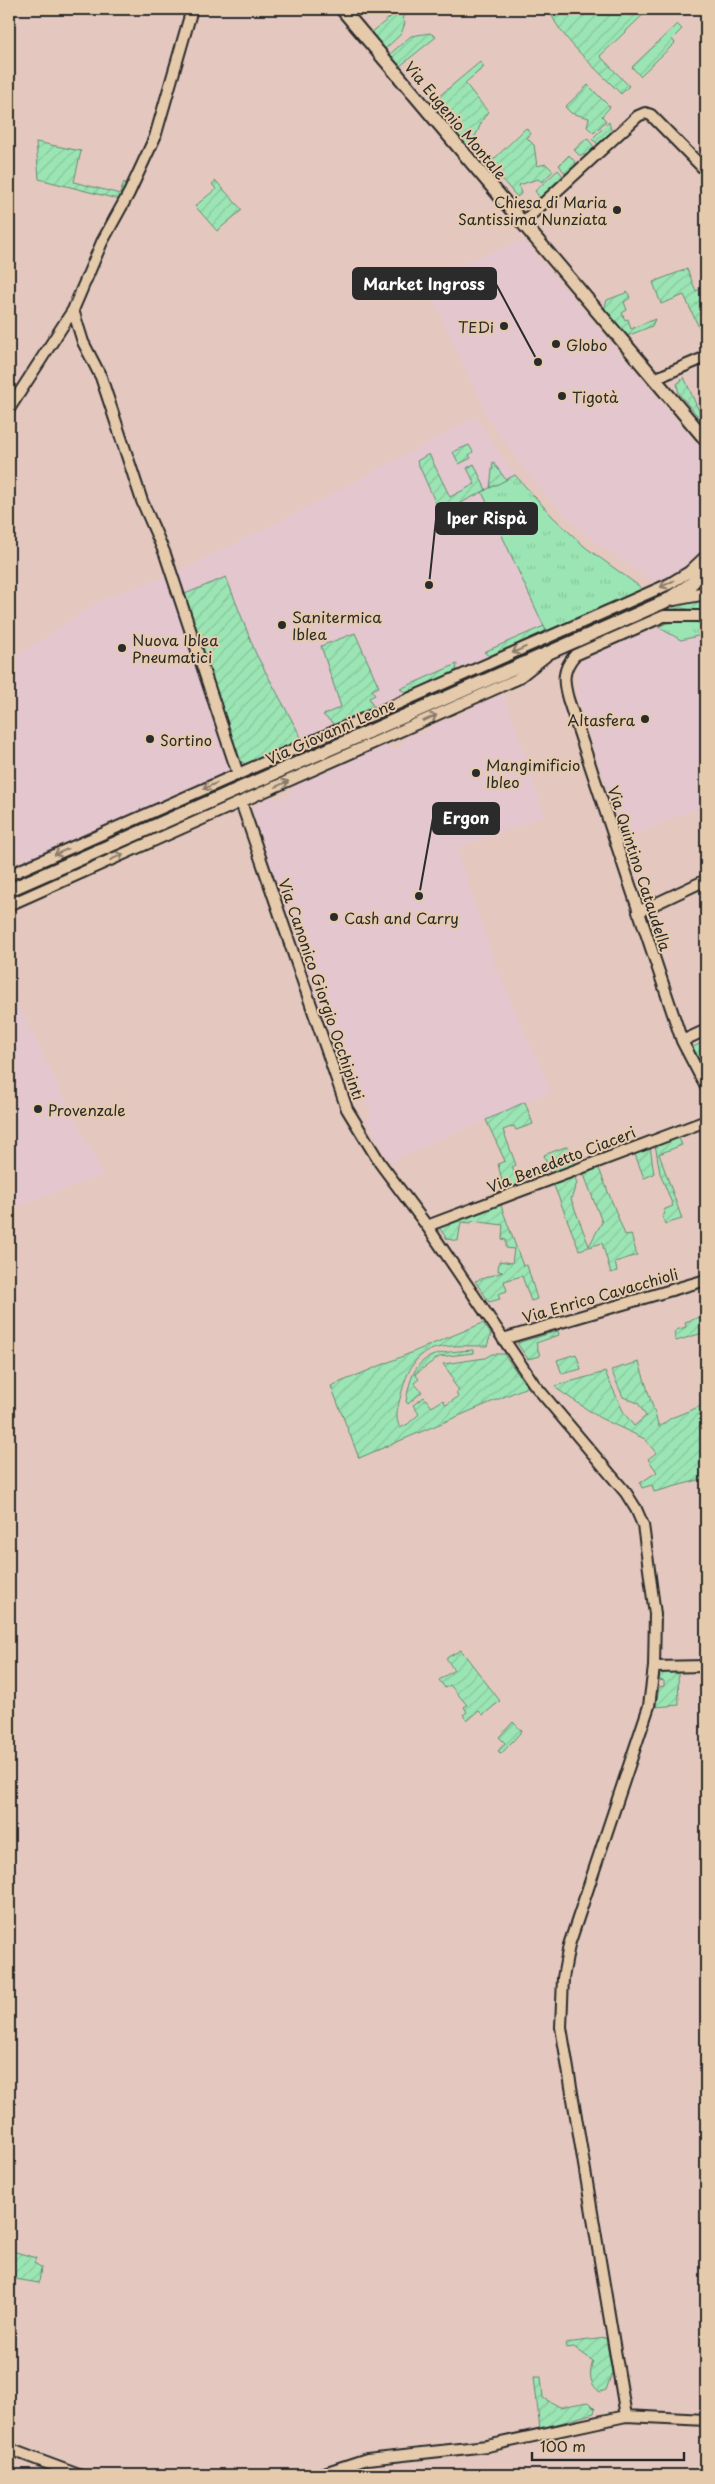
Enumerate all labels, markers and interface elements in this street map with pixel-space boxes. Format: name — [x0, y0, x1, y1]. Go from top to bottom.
street label: Via Eugenio Montale — [399, 56, 513, 184]
place label: Chiesa di Maria Santissima Nunziata — [458, 190, 608, 230]
marker: Chiesa di Maria Santissima Nunziata — [611, 204, 623, 216]
callout: Market Ingross — [353, 268, 496, 299]
text: Market Ingross — [363, 271, 485, 295]
place label: TEDi — [458, 315, 494, 338]
marker: TEDi — [498, 320, 510, 332]
place label: Globo — [566, 333, 607, 356]
marker: Globo — [550, 338, 562, 350]
place label: Tigotà — [572, 385, 619, 408]
marker: Tigotà — [556, 390, 568, 402]
callout: Iper Rispà — [436, 503, 537, 534]
text: Iper Rispà — [447, 505, 527, 529]
one-way arrow — [660, 580, 675, 590]
place label: Sanitermica Iblea — [292, 605, 382, 645]
marker: Sanitermica Iblea — [276, 619, 288, 631]
place label: Nuova Iblea Pneumatici — [132, 628, 218, 668]
marker: Nuova Iblea Pneumatici — [116, 642, 128, 654]
one-way arrow — [512, 646, 527, 656]
street label: Via Giovanni Leone — [262, 692, 398, 770]
place label: Altasfera — [567, 708, 636, 731]
one-way arrow — [422, 712, 437, 722]
marker: Altasfera — [639, 713, 651, 725]
place label: Sortino — [160, 728, 212, 751]
marker: Sortino — [144, 733, 156, 745]
place label: Mangimificio Ibleo — [486, 753, 580, 793]
marker: Mangimificio Ibleo — [470, 767, 482, 779]
one-way arrow — [274, 779, 289, 789]
one-way arrow — [203, 782, 218, 792]
street label: Via Quintino Cataudella — [602, 782, 678, 954]
callout: Ergon — [433, 803, 499, 834]
text: Ergon — [443, 805, 489, 829]
one-way arrow — [54, 847, 69, 857]
one-way arrow — [109, 851, 124, 861]
street label: Via Canonico Giorgio Occhipinti — [273, 875, 371, 1103]
place label: Cash and Carry — [344, 906, 459, 929]
marker: Cash and Carry — [328, 911, 340, 923]
place label: Provenzale — [48, 1098, 126, 1121]
marker: Provenzale — [32, 1103, 44, 1115]
street label: Via Benedetto Ciaceri — [483, 1120, 639, 1198]
street label: Via Enrico Cavacchioli — [519, 1262, 681, 1328]
scale bar — [532, 2429, 685, 2461]
text: 100 m — [540, 2434, 586, 2457]

